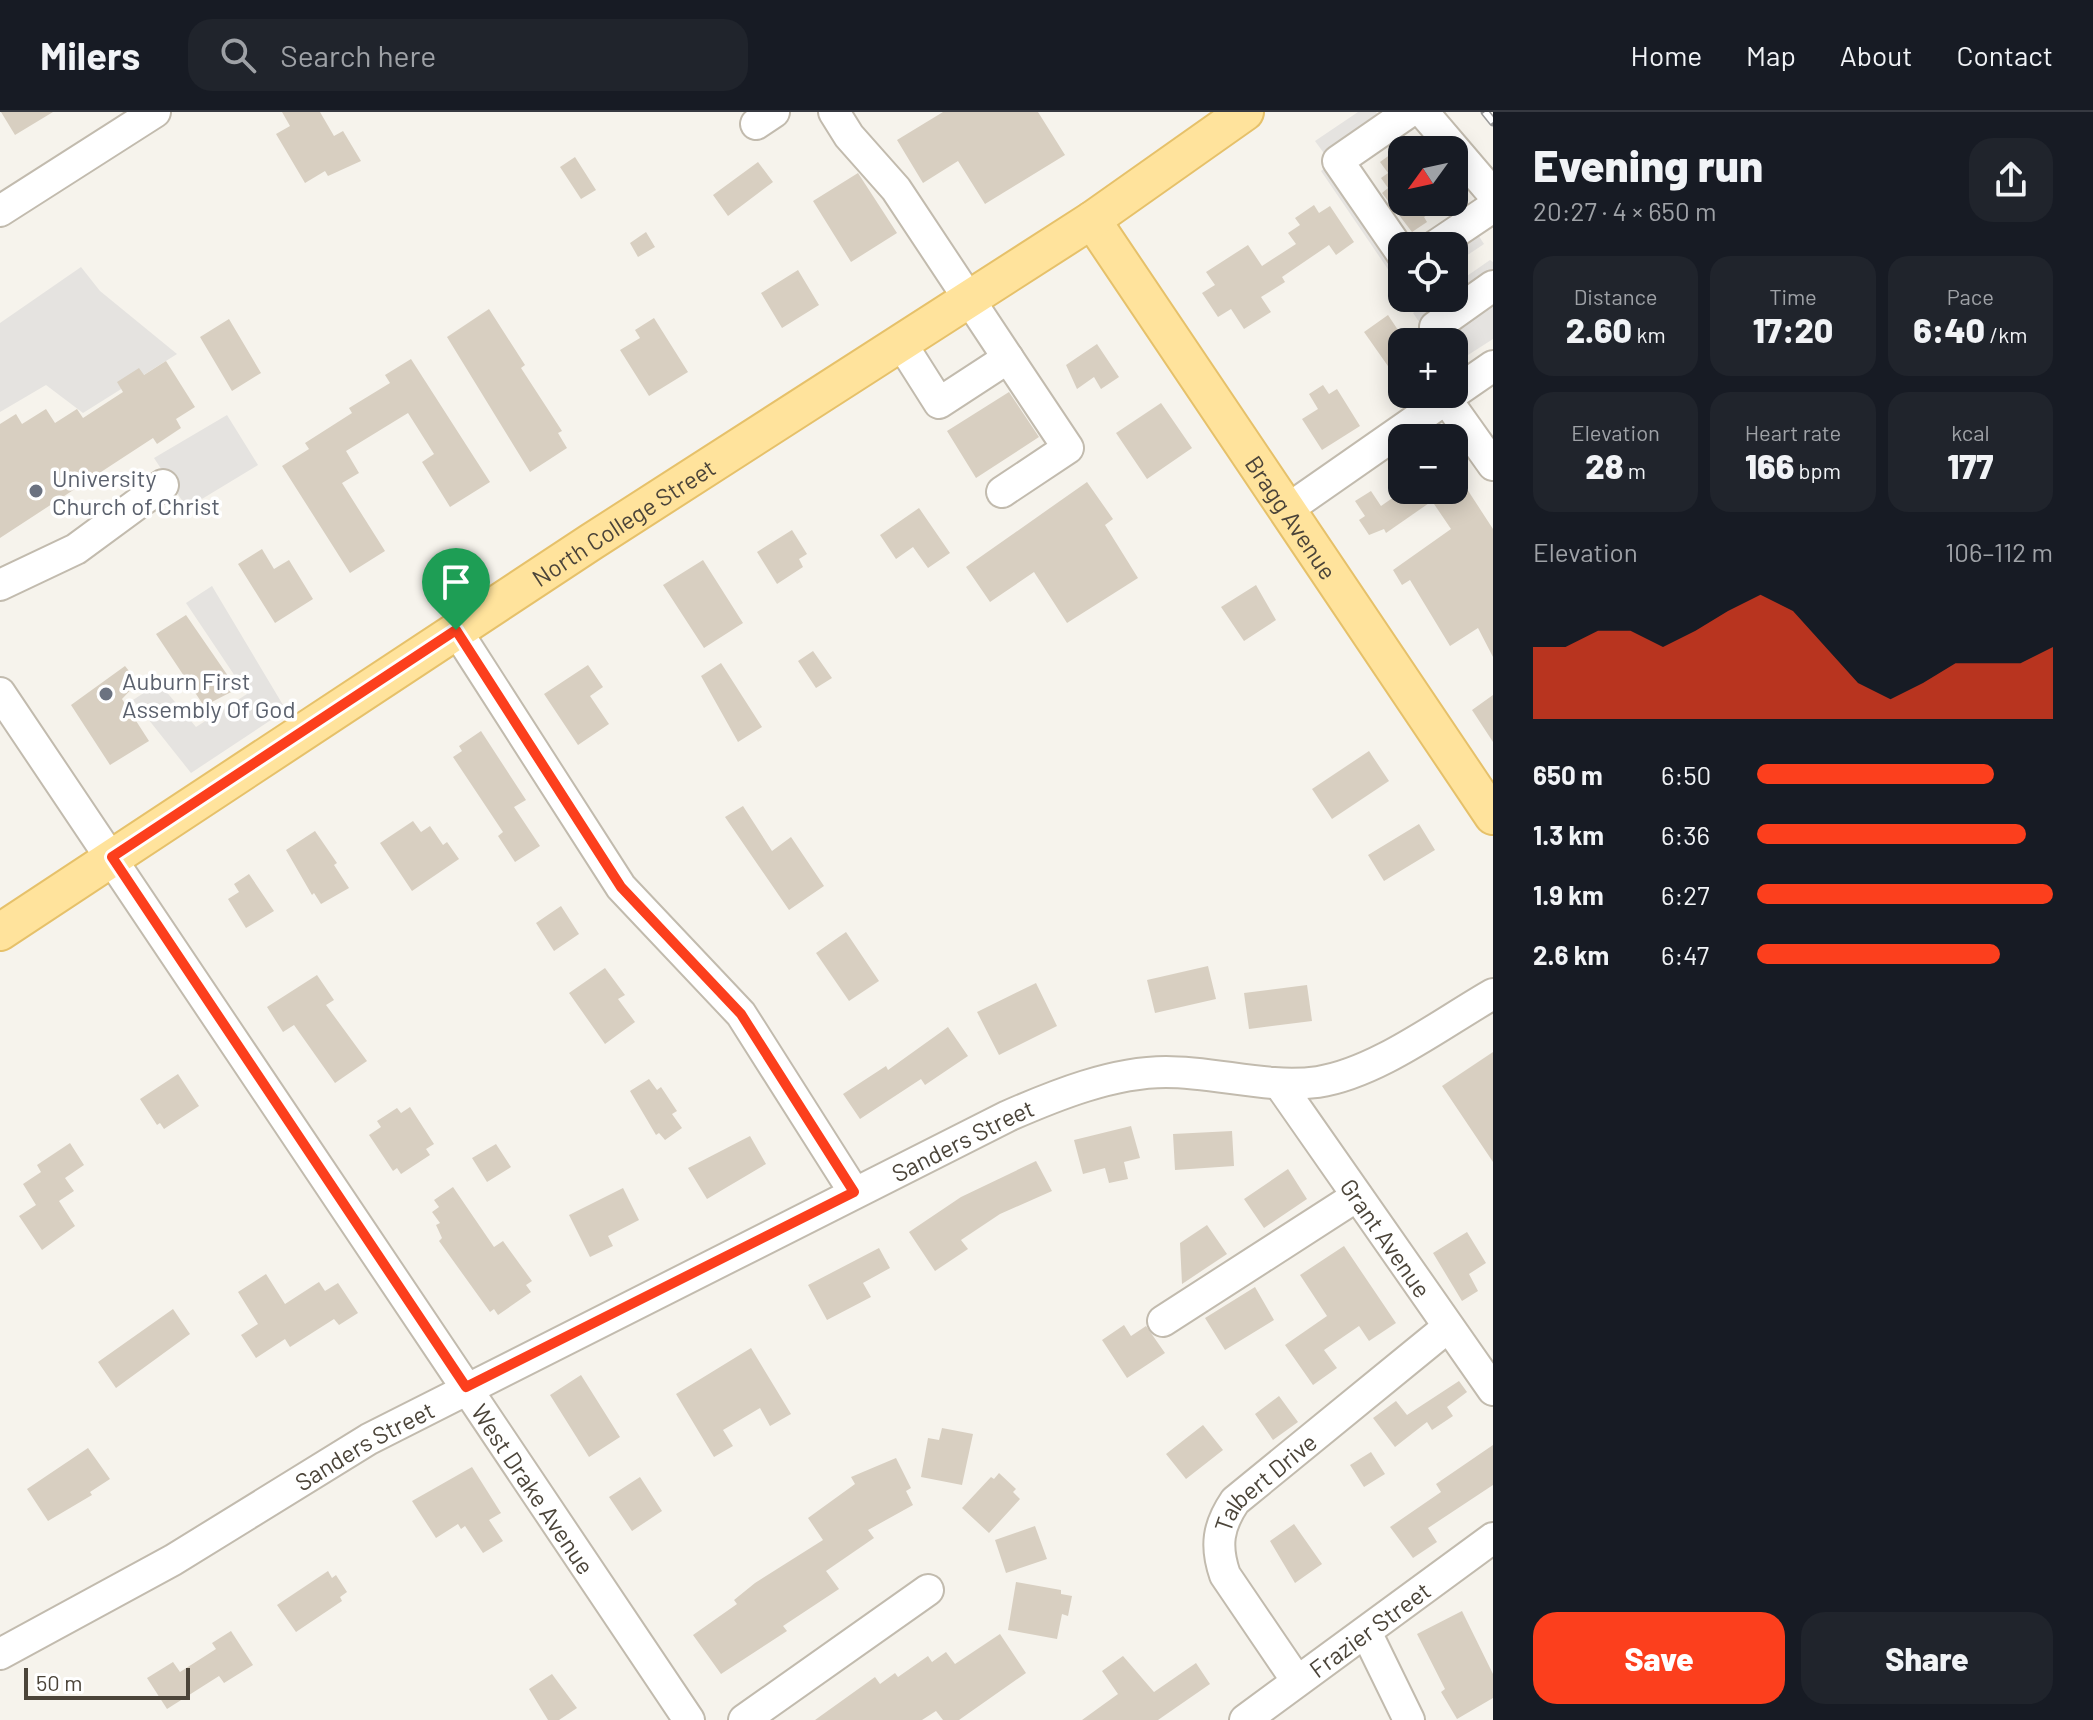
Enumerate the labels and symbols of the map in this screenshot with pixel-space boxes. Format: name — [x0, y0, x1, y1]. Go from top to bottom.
north arrow — [1388, 136, 1468, 216]
street label: Bragg Avenue — [1240, 450, 1344, 584]
street label: North College Street — [526, 452, 720, 592]
place label: University Church of Christ — [52, 463, 220, 520]
marker: University Church of Christ — [27, 482, 45, 500]
pin — [422, 548, 490, 630]
place label: Auburn First Assembly Of God — [122, 666, 296, 723]
marker: Auburn First Assembly Of God — [97, 685, 115, 703]
street label: Sanders Street — [886, 1092, 1038, 1187]
street label: Grant Avenue — [1335, 1172, 1438, 1303]
street label: Sanders Street — [289, 1394, 438, 1496]
street label: West Drake Avenue — [466, 1398, 601, 1579]
street label: Talbert Drive — [1207, 1426, 1322, 1535]
street label: Frazier Street — [1303, 1575, 1435, 1683]
scale bar — [24, 1664, 190, 1700]

